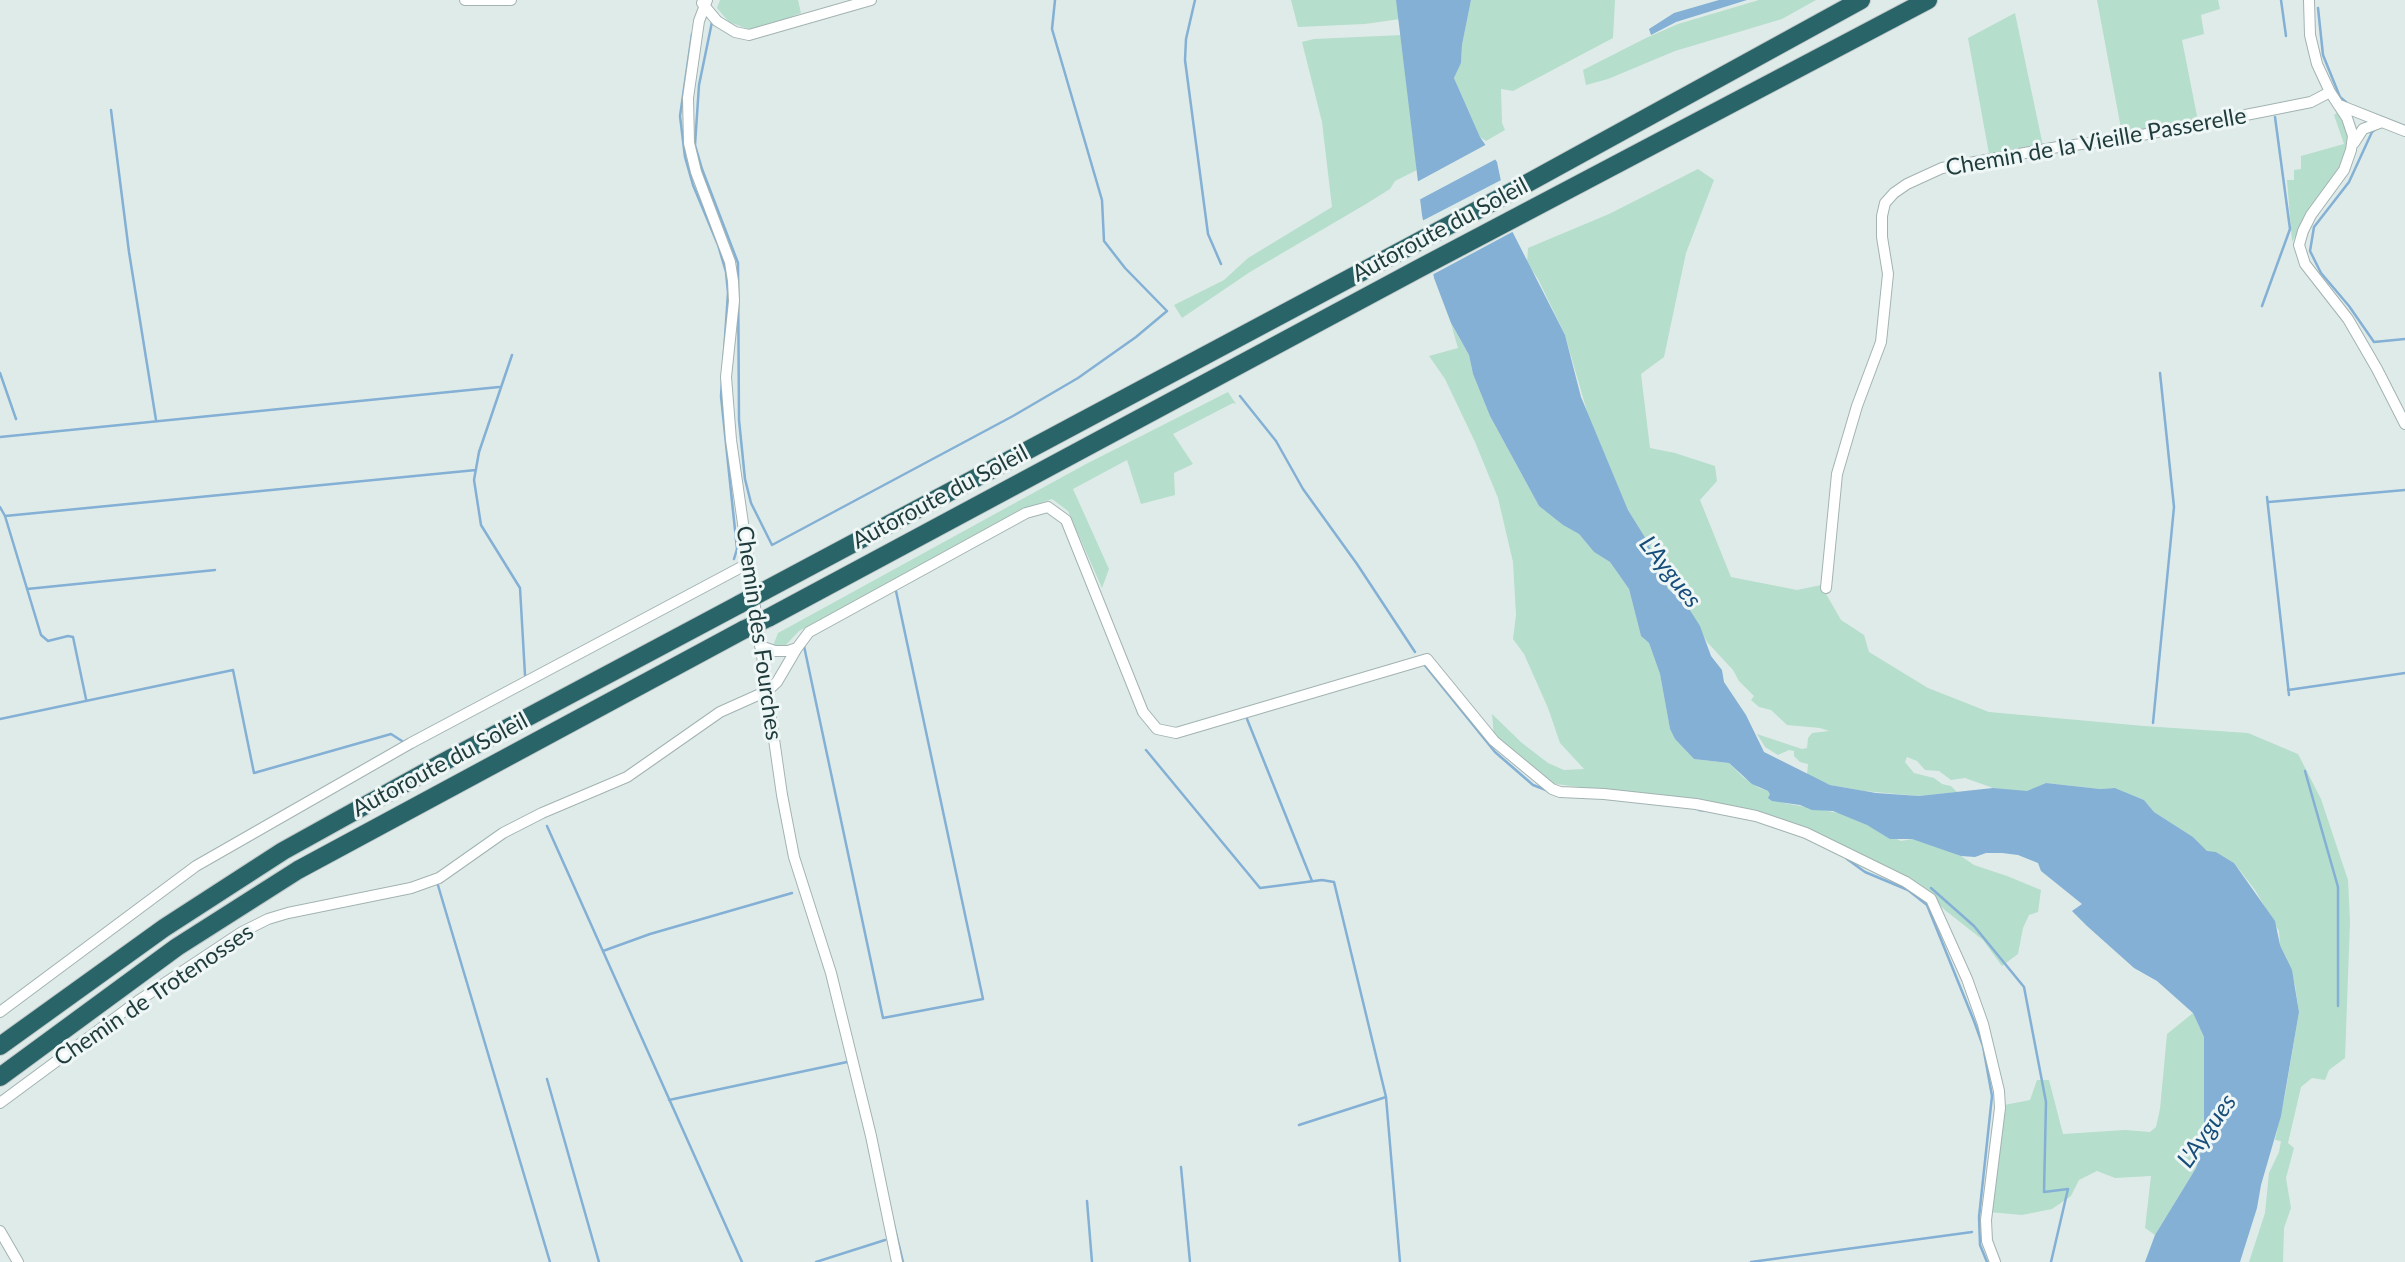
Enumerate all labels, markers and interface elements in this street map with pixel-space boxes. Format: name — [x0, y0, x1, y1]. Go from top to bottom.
street label: Chemin de la Vieille Passerelle — [1944, 102, 2248, 182]
street label: Autoroute du Soleil — [1347, 172, 1533, 288]
street label: Autoroute du Soleil — [847, 439, 1033, 555]
street label: Chemin des Fourches — [730, 524, 788, 742]
water label: L'Aygues — [1633, 530, 1707, 614]
street label: Autoroute du Soleil — [347, 707, 533, 823]
street label: Chemin de Trotenosses — [49, 918, 259, 1072]
water label: L'Aygues — [2171, 1089, 2243, 1173]

